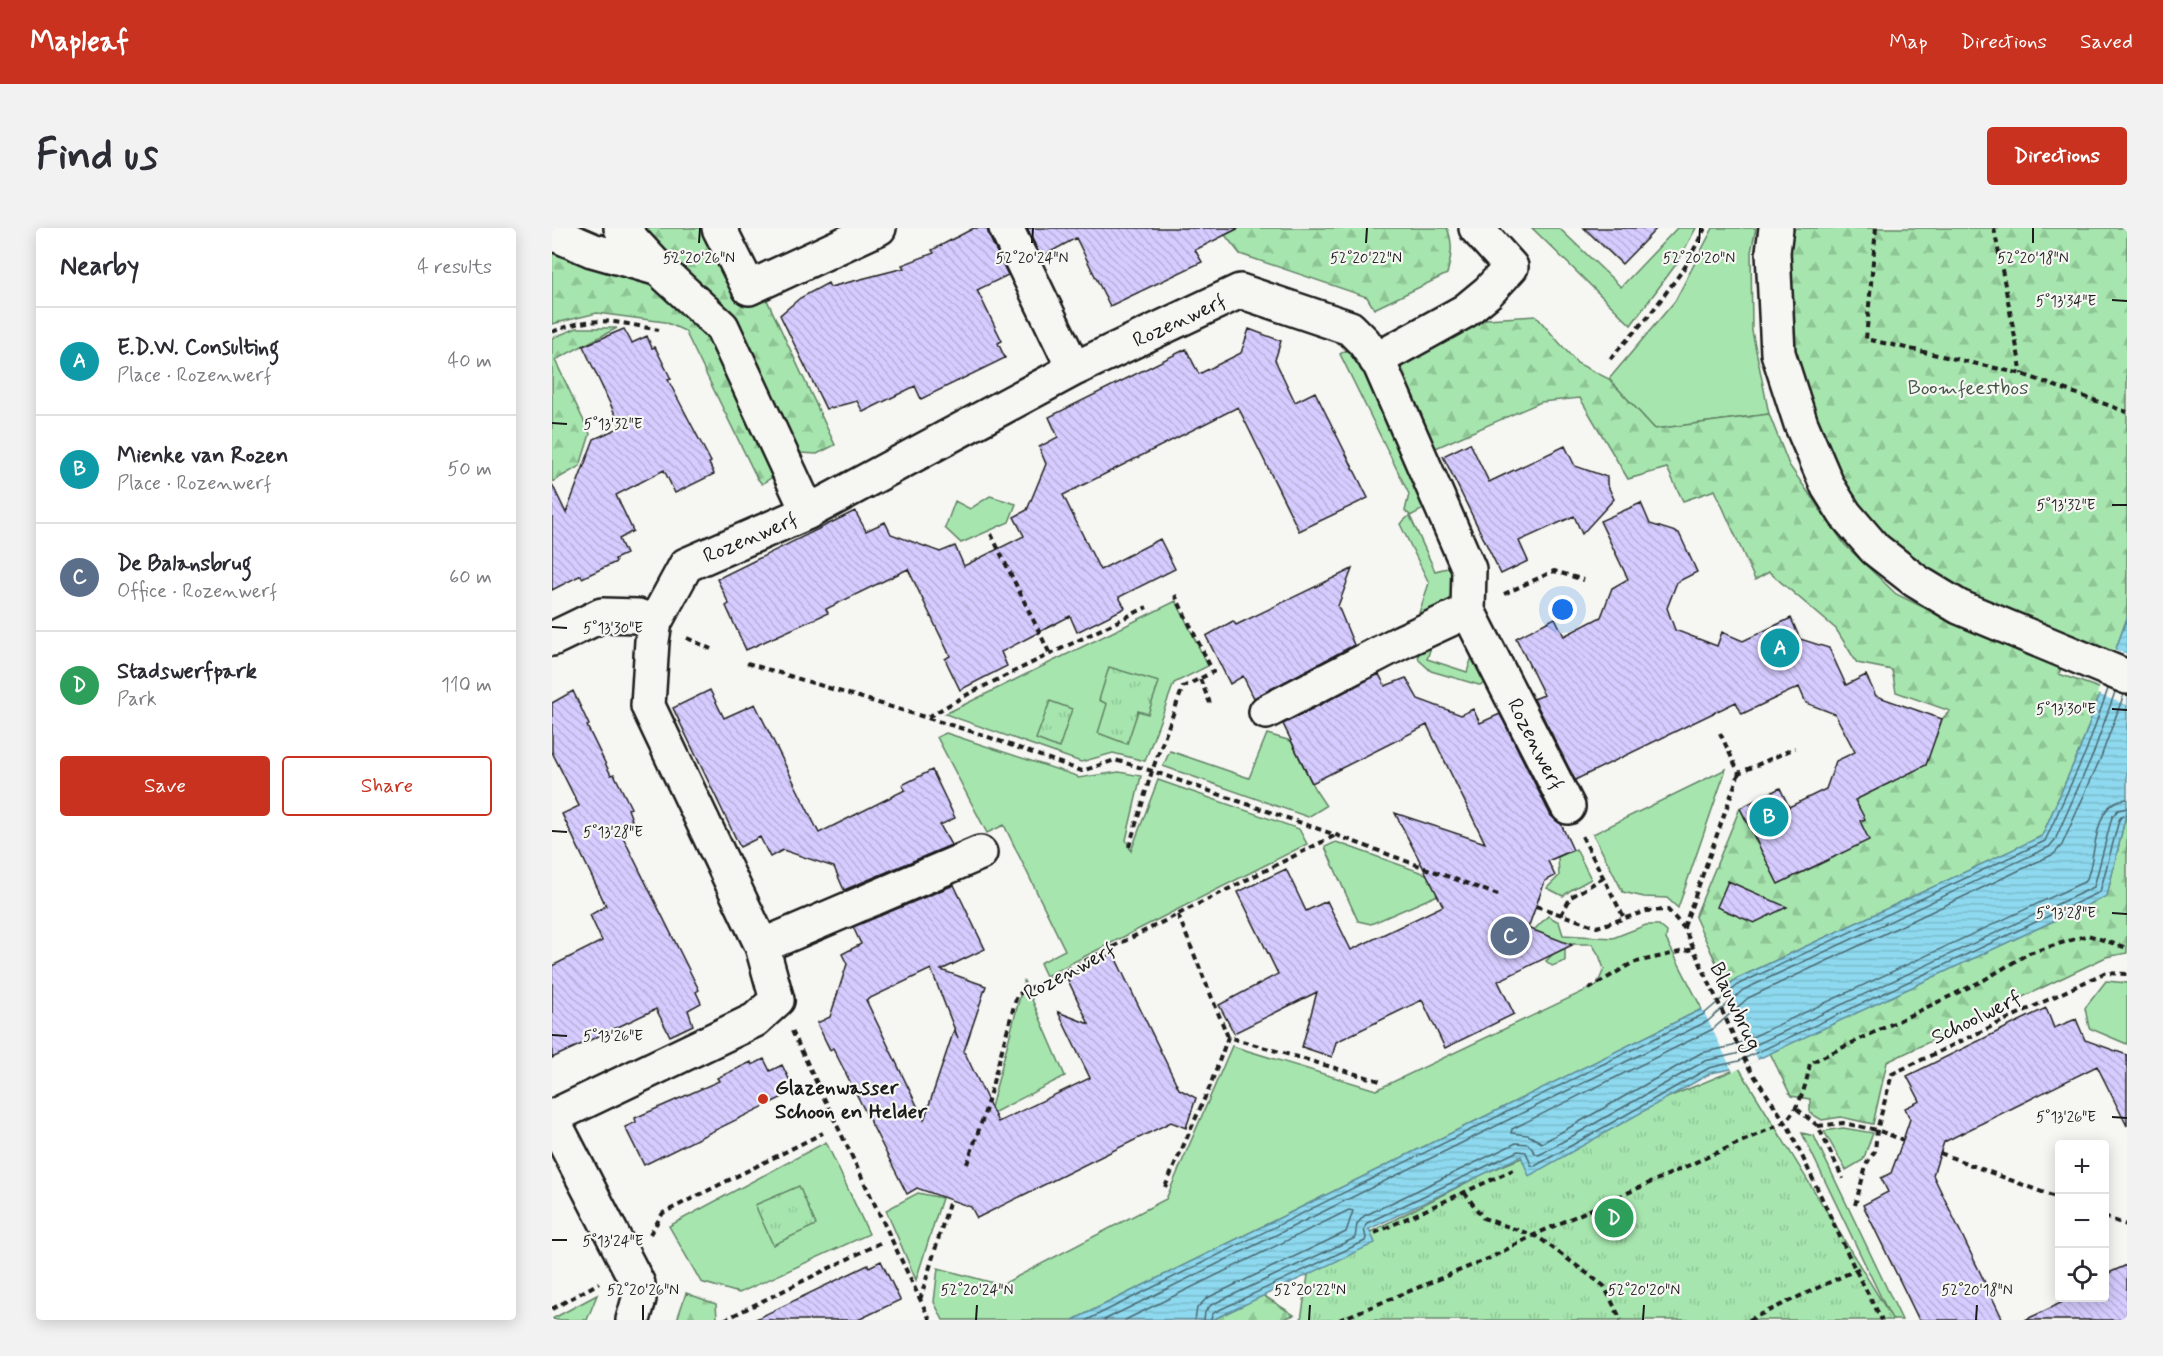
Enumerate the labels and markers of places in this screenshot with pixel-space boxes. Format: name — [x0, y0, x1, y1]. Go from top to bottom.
pin: A — [1760, 626, 1800, 670]
pin: B — [1750, 794, 1788, 840]
pin: C — [1490, 914, 1530, 958]
place label: Glazenwasser Schoon en Helder — [775, 1074, 928, 1126]
marker: Glazenwasser Schoon en Helder — [756, 1092, 770, 1106]
pin: D — [1594, 1196, 1634, 1240]

